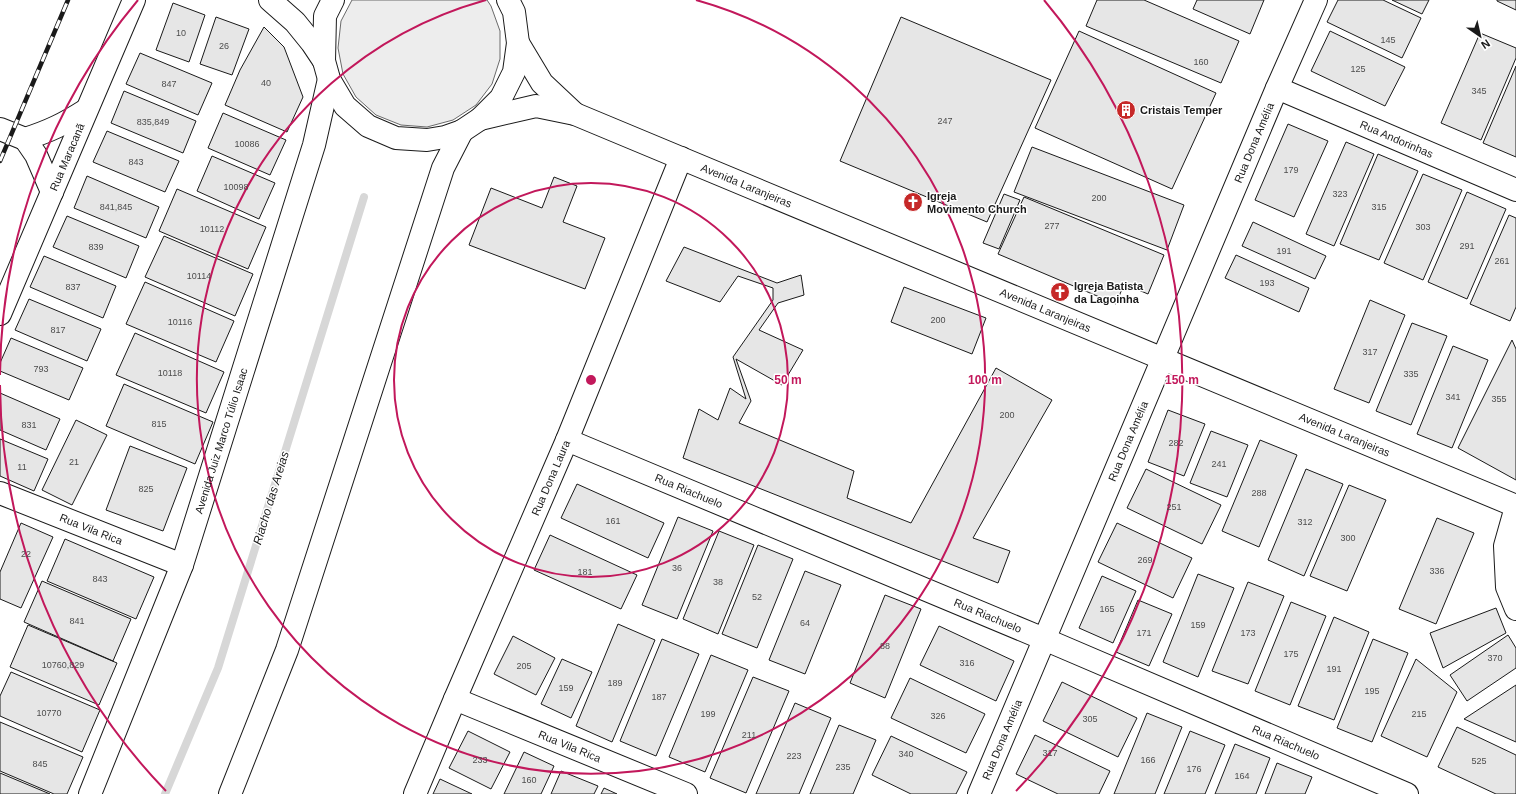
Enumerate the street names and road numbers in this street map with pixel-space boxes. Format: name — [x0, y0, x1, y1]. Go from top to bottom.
street label: Rua Dona Amélia — [1232, 100, 1276, 184]
street label: Rua Andorinhas — [1358, 118, 1435, 160]
street label: Rua Maracanã — [47, 121, 87, 193]
street label: Avenida Laranjeiras — [699, 161, 794, 210]
street label: Avenida Laranjeiras — [998, 286, 1093, 334]
street label: Avenida Juiz Marco Túlio Isaac — [193, 366, 250, 515]
street label: Rua Dona Amélia — [1106, 399, 1150, 483]
street label: Avenida Laranjeiras — [1297, 410, 1392, 459]
street label: Rua Dona Laura — [529, 438, 573, 517]
street label: Rua Riachuelo — [653, 471, 724, 510]
street label: Rua Vila Rica — [58, 511, 125, 547]
street label: Rua Riachuelo — [952, 596, 1023, 635]
street label: Rua Dona Amélia — [980, 697, 1024, 781]
street label: Rua Riachuelo — [1250, 723, 1322, 762]
street label: Rua Vila Rica — [537, 728, 604, 765]

